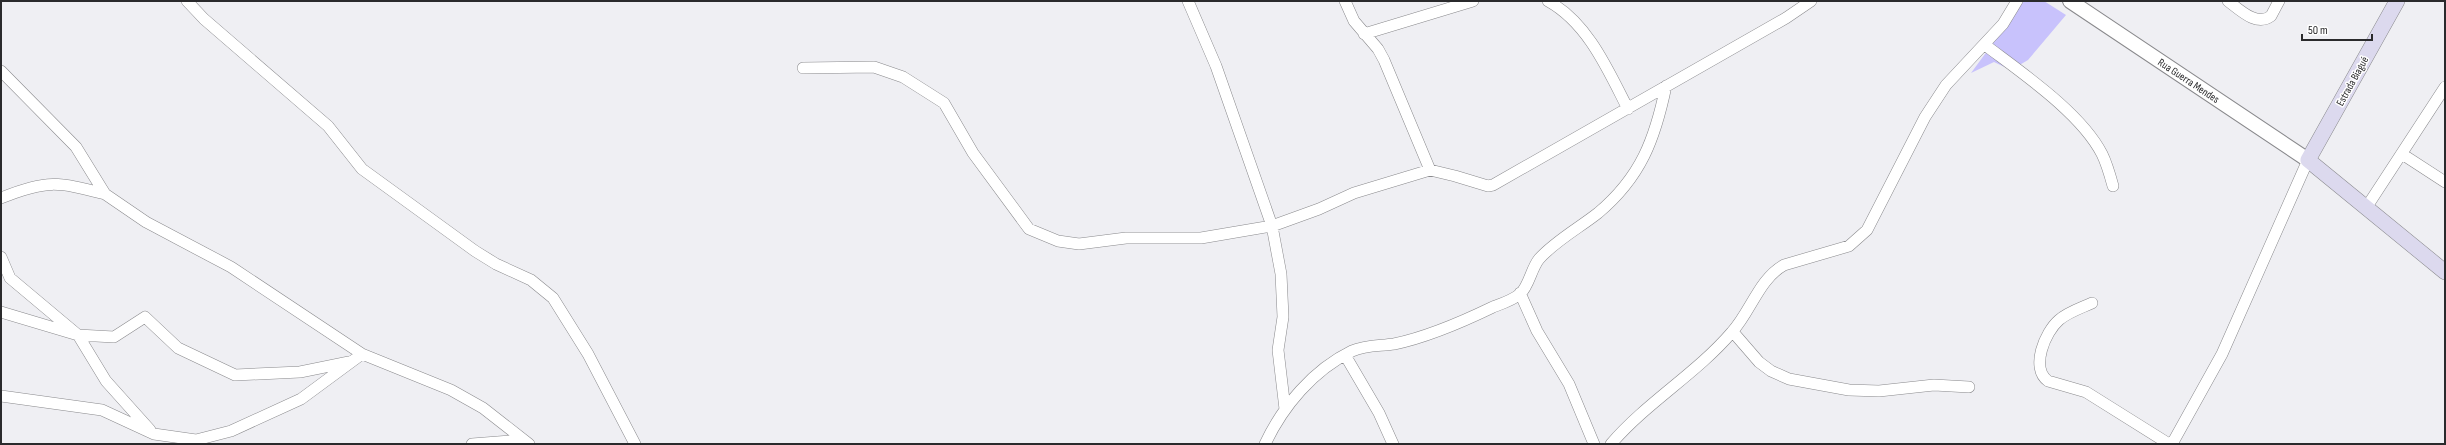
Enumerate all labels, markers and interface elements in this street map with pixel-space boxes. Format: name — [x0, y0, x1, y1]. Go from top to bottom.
scale bar — [2302, 16, 2372, 42]
text: 50 m — [2308, 23, 2328, 38]
street label: Estrada Biagué — [2334, 54, 2371, 108]
street label: Rua Guerra Mendes — [2155, 56, 2222, 106]

